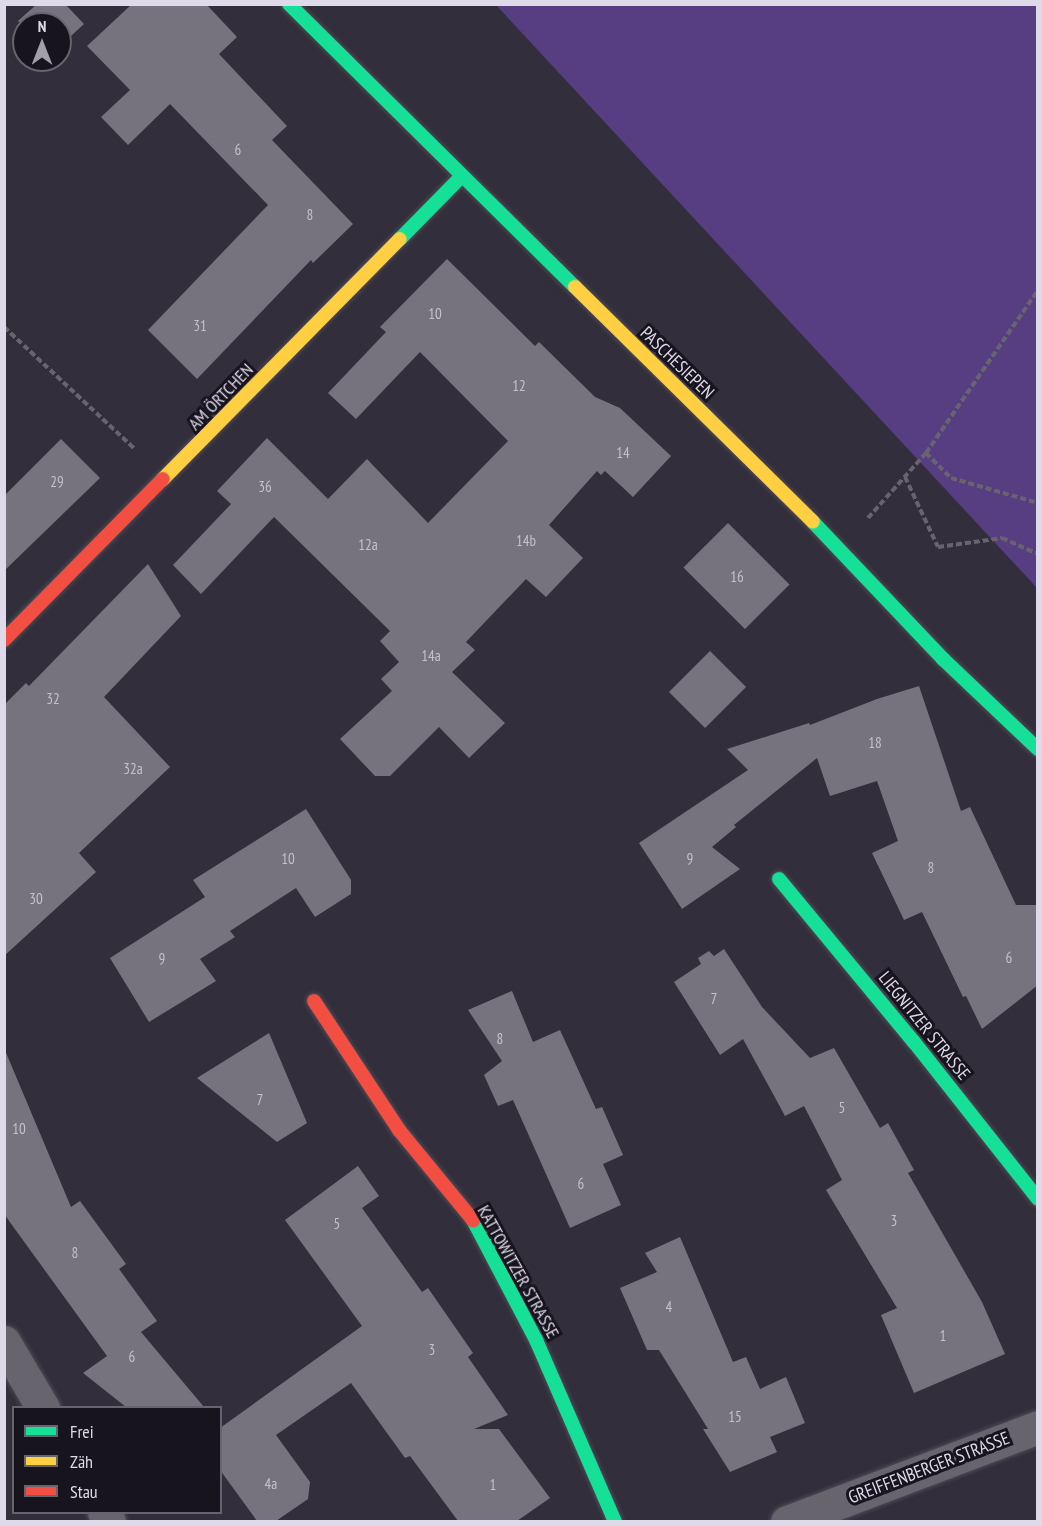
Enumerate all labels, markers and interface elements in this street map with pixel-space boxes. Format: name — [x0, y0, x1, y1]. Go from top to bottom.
north arrow — [12, 12, 72, 72]
text: N — [38, 16, 46, 36]
house number: 6 — [235, 141, 241, 159]
house number: 8 — [307, 206, 313, 224]
house number: 10 — [428, 305, 442, 323]
house number: 31 — [193, 317, 207, 335]
street label: PASCHESIEPEN — [636, 323, 718, 403]
street label: AM ÖRTCHEN — [184, 359, 258, 435]
house number: 12 — [512, 377, 526, 395]
house number: 14 — [616, 444, 630, 462]
house number: 29 — [50, 473, 64, 491]
house number: 36 — [258, 478, 272, 496]
house number: 14b — [516, 532, 536, 550]
house number: 12a — [358, 536, 378, 554]
house number: 16 — [730, 568, 744, 586]
house number: 14a — [421, 647, 441, 665]
house number: 32 — [46, 690, 60, 708]
house number: 18 — [868, 734, 882, 752]
house number: 32a — [123, 760, 143, 778]
house number: 10 — [281, 850, 295, 868]
house number: 9 — [687, 850, 693, 868]
house number: 8 — [928, 859, 934, 877]
house number: 30 — [29, 890, 43, 908]
house number: 6 — [1006, 949, 1012, 967]
house number: 9 — [159, 950, 165, 968]
street label: LIEGNITZER STRASSE — [874, 967, 974, 1085]
house number: 7 — [711, 990, 717, 1008]
house number: 8 — [497, 1030, 503, 1048]
house number: 7 — [257, 1091, 263, 1109]
house number: 5 — [839, 1099, 845, 1117]
house number: 10 — [12, 1120, 26, 1138]
house number: 6 — [578, 1175, 584, 1193]
street label: KATTOWITZER STRASSE — [472, 1202, 564, 1342]
house number: 3 — [891, 1212, 897, 1230]
house number: 5 — [334, 1215, 340, 1233]
house number: 8 — [72, 1244, 78, 1262]
house number: 4 — [666, 1298, 672, 1316]
house number: 1 — [940, 1327, 946, 1345]
house number: 3 — [429, 1341, 435, 1359]
house number: 6 — [129, 1348, 135, 1366]
legend — [12, 1406, 222, 1514]
house number: 15 — [728, 1408, 742, 1426]
text: Frei — [70, 1420, 94, 1443]
street label: GREIFFENBERGER STRASSE — [845, 1427, 1013, 1509]
text: Zäh — [70, 1450, 93, 1473]
house number: 4a — [265, 1475, 277, 1493]
house number: 1 — [490, 1476, 496, 1494]
text: Stau — [70, 1480, 98, 1503]

